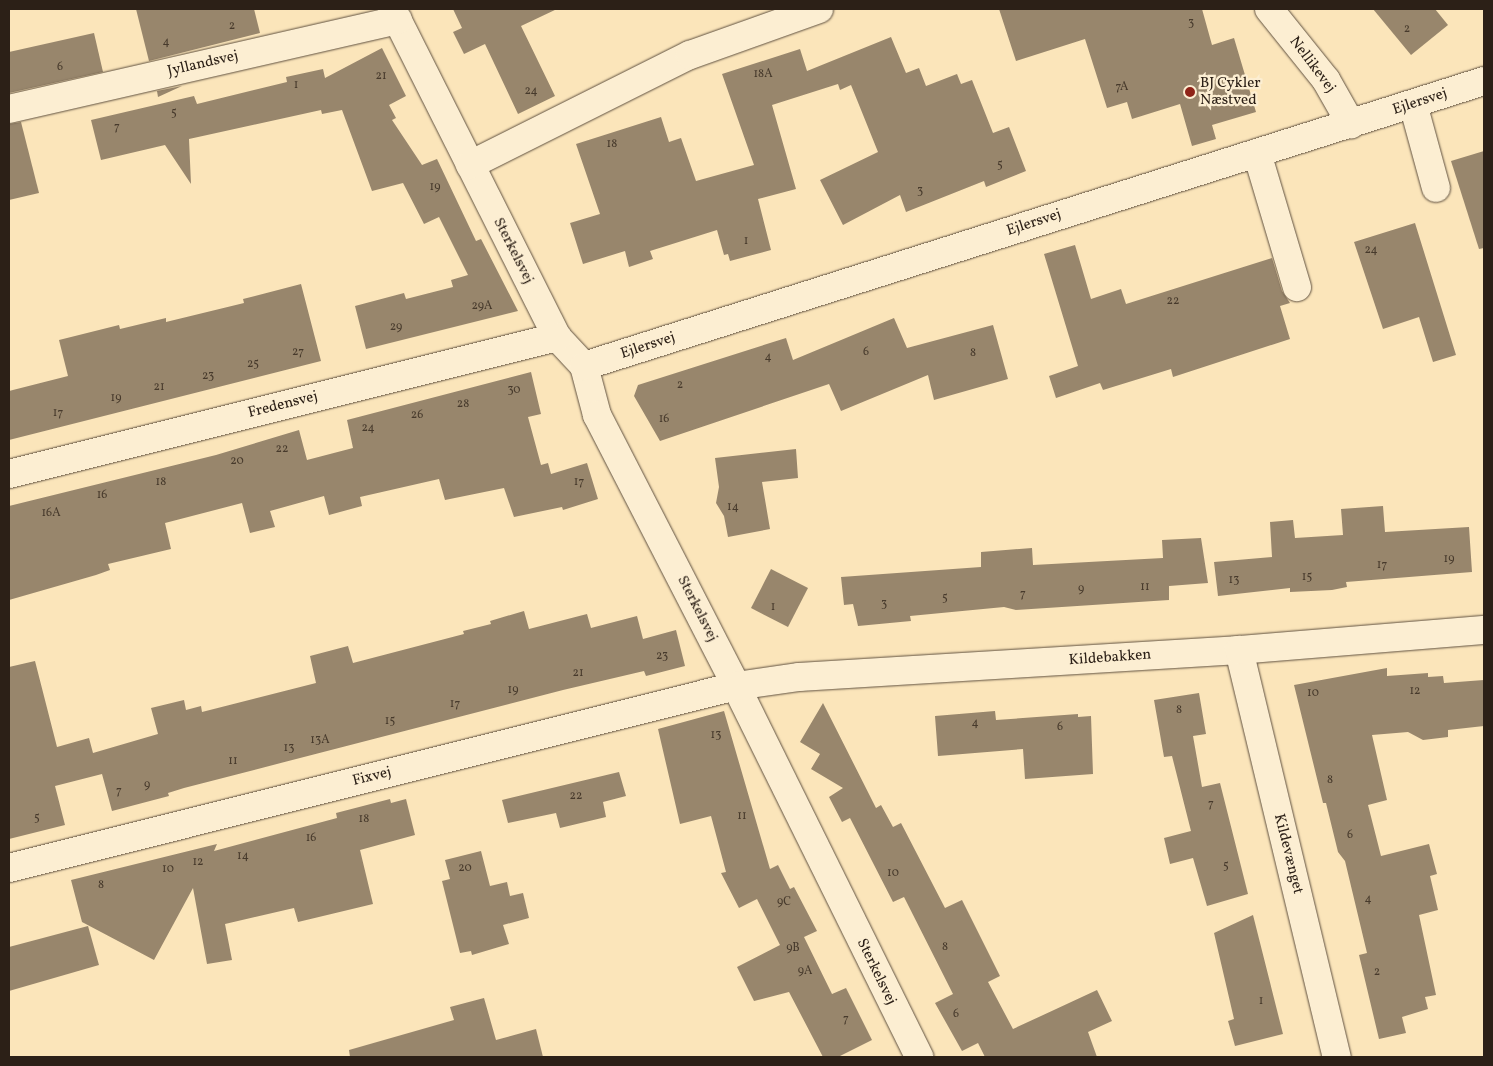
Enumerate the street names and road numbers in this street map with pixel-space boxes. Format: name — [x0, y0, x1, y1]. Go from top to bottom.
street label: Nellikevej — [1285, 33, 1339, 97]
street label: Jyllandsvej — [166, 47, 240, 81]
street label: Ejlersvej — [1390, 85, 1450, 119]
street label: Ejlersvej — [1004, 206, 1064, 240]
street label: Sterkelsvej — [489, 215, 537, 287]
street label: Ejlersvej — [618, 329, 678, 363]
street label: Fredensvej — [246, 388, 320, 422]
street label: Sterkelsvej — [673, 573, 721, 645]
street label: Kildebakken — [1068, 646, 1152, 670]
street label: Fixvej — [351, 763, 393, 791]
street label: Kildevænget — [1269, 812, 1307, 896]
street label: Sterkelsvej — [852, 936, 900, 1008]

